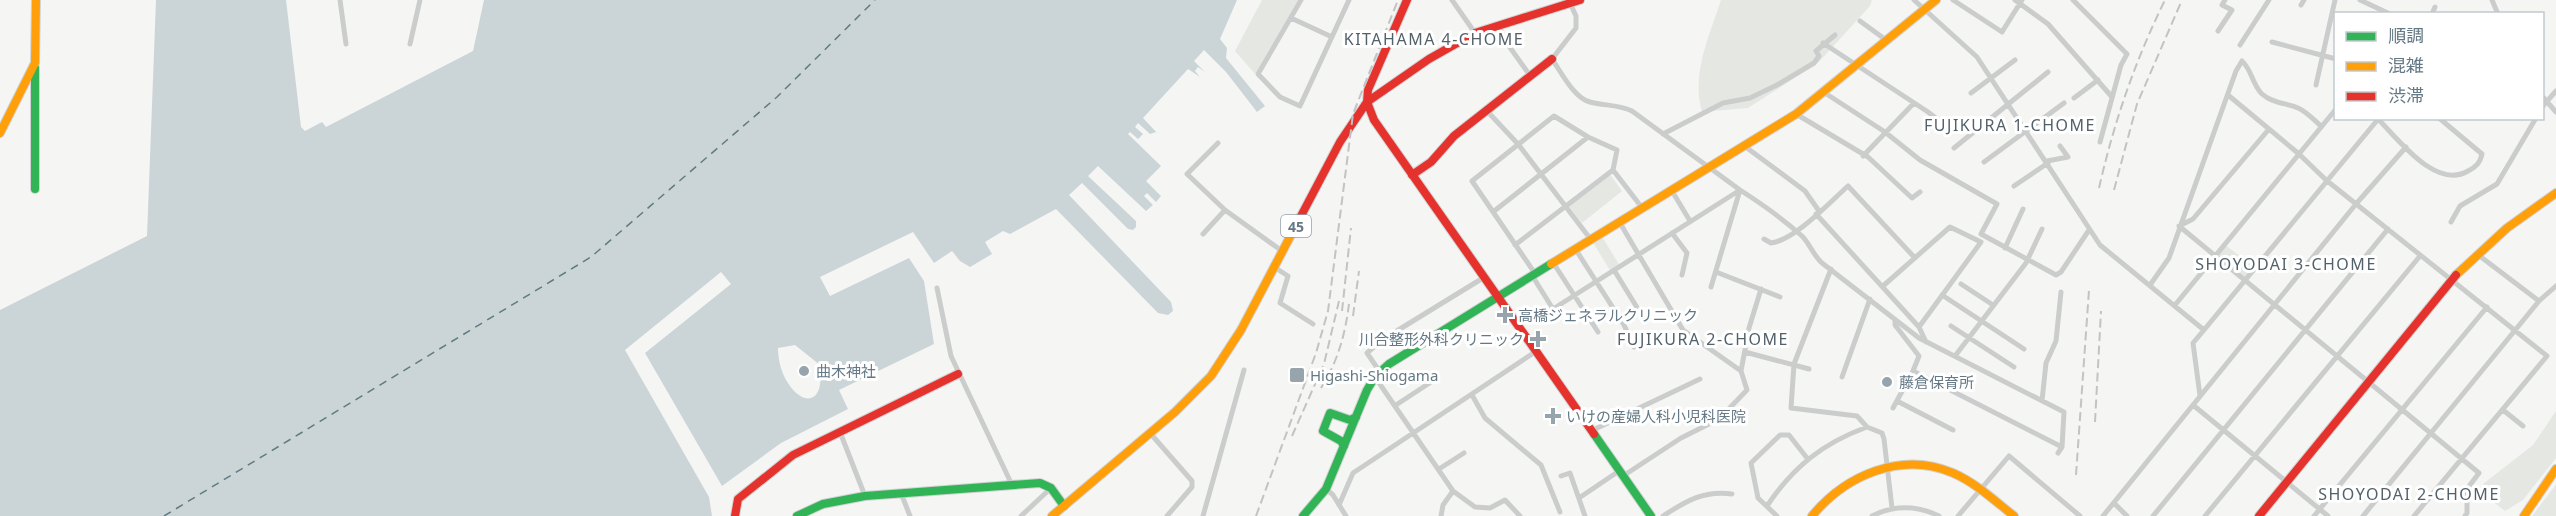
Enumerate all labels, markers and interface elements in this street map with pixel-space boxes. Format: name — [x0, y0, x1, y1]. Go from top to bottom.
legend — [2334, 12, 2544, 120]
text: 順調 — [2388, 23, 2424, 47]
district label: KITAHAMA 4-CHOME — [1344, 28, 1524, 50]
text: 混雑 — [2388, 53, 2424, 77]
text: 渋滞 — [2388, 83, 2424, 107]
district label: FUJIKURA 1-CHOME — [1924, 114, 2096, 136]
road number: 45 — [1281, 215, 1311, 237]
district label: SHOYODAI 3-CHOME — [2195, 253, 2377, 275]
place label: 高橋ジェネラルクリニック — [1518, 305, 1698, 325]
marker: 高橋ジェネラルクリニック — [1496, 306, 1514, 324]
district label: FUJIKURA 2-CHOME — [1617, 328, 1789, 350]
place label: 川合整形外科クリニック — [1359, 329, 1524, 349]
marker: 川合整形外科クリニック — [1529, 330, 1547, 348]
place label: 曲木神社 — [816, 361, 876, 381]
marker: 曲木神社 — [797, 364, 811, 378]
place label: Higashi-Shiogama — [1310, 365, 1438, 385]
marker: Higashi-Shiogama — [1288, 366, 1306, 384]
place label: 藤倉保育所 — [1899, 372, 1974, 392]
marker: 藤倉保育所 — [1880, 375, 1894, 389]
place label: いけの産婦人科小児科医院 — [1566, 406, 1746, 426]
marker: いけの産婦人科小児科医院 — [1544, 407, 1562, 425]
district label: SHOYODAI 2-CHOME — [2318, 483, 2500, 505]

